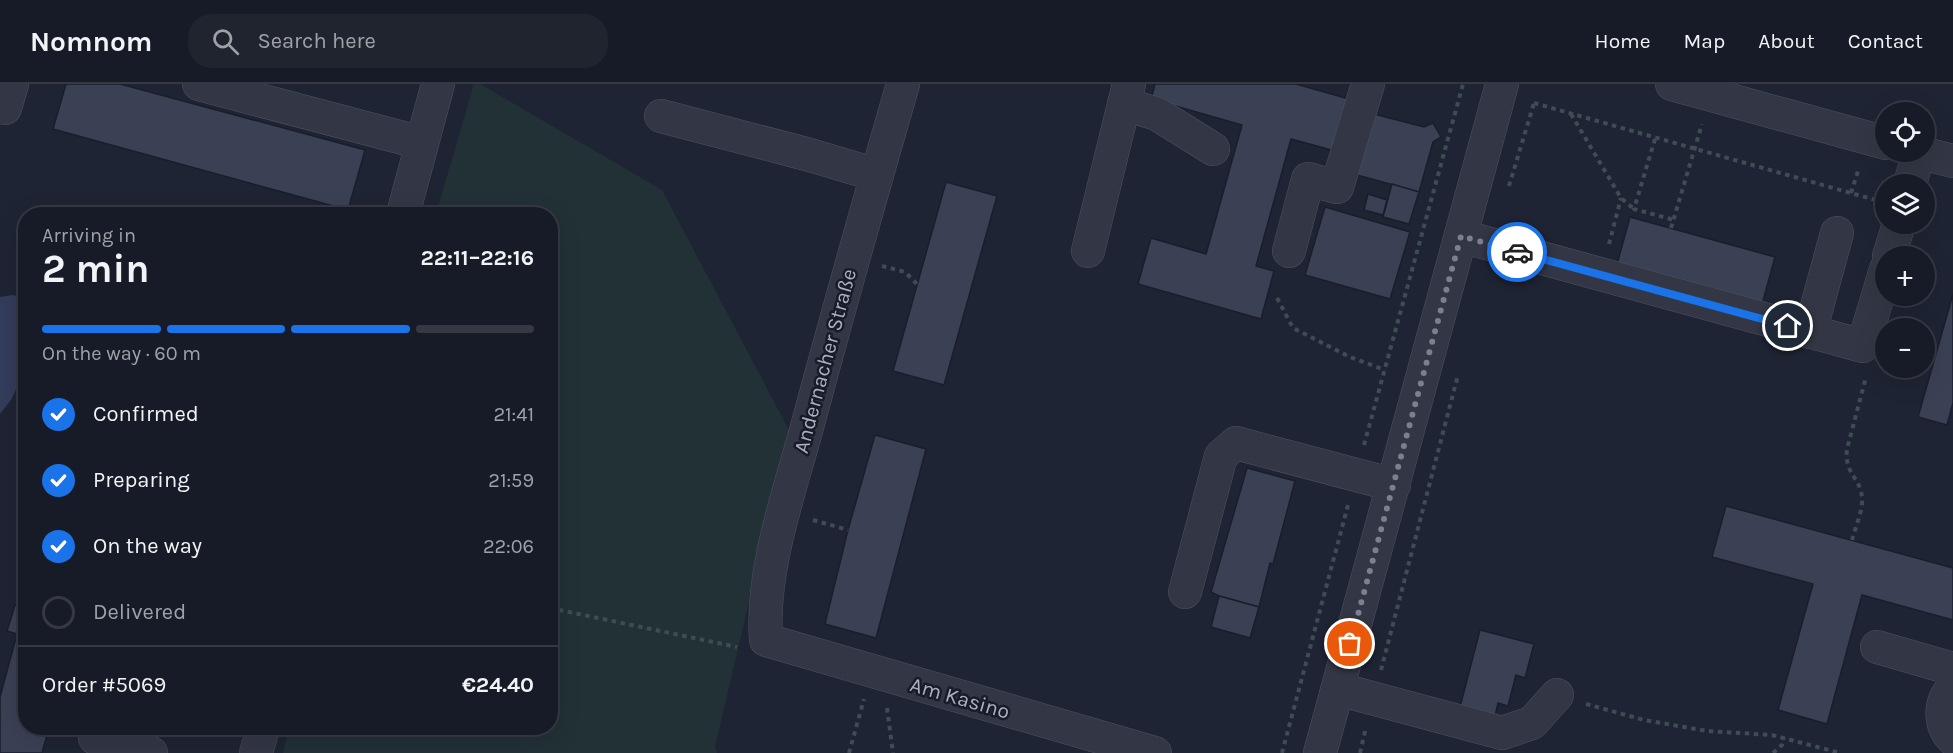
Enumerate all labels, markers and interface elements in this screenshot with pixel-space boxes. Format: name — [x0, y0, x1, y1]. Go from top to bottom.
search box — [188, 14, 608, 68]
text: Nomnom — [30, 25, 152, 58]
icon: search — [209, 25, 242, 58]
text: Search here — [257, 28, 376, 54]
text: Home — [1595, 29, 1651, 53]
text: Map — [1684, 29, 1725, 53]
text: About — [1758, 29, 1815, 53]
text: Contact — [1848, 29, 1923, 53]
map controls — [1875, 102, 1935, 378]
button: locate — [1875, 102, 1935, 162]
button: layers — [1875, 174, 1935, 234]
courier — [1487, 222, 1547, 282]
text: Arriving in — [42, 224, 136, 247]
icon: car — [1501, 236, 1534, 269]
text: 22:11–22:16 — [420, 245, 534, 271]
text: 2 min — [42, 246, 150, 292]
button: + — [1875, 246, 1935, 306]
street label: Andernacher Straße — [789, 266, 861, 456]
pin — [1762, 300, 1813, 351]
icon: home — [1771, 309, 1804, 342]
button: − — [1875, 318, 1935, 378]
text: On the way · 60 m — [42, 342, 201, 365]
icon: check — [42, 398, 75, 431]
text: Confirmed — [93, 401, 199, 427]
text: 21:41 — [493, 403, 534, 426]
icon: check — [42, 464, 75, 497]
text: Preparing — [93, 467, 190, 493]
text: 21:59 — [488, 469, 534, 492]
icon: check — [42, 530, 75, 563]
text: On the way — [93, 533, 202, 559]
text: 22:06 — [483, 535, 534, 558]
text: Delivered — [93, 599, 186, 625]
pin — [1324, 618, 1375, 669]
icon: bag — [1333, 627, 1366, 660]
text: Order #5069 — [42, 672, 166, 698]
text: €24.40 — [462, 672, 534, 698]
street label: Am Kasino — [907, 672, 1013, 724]

